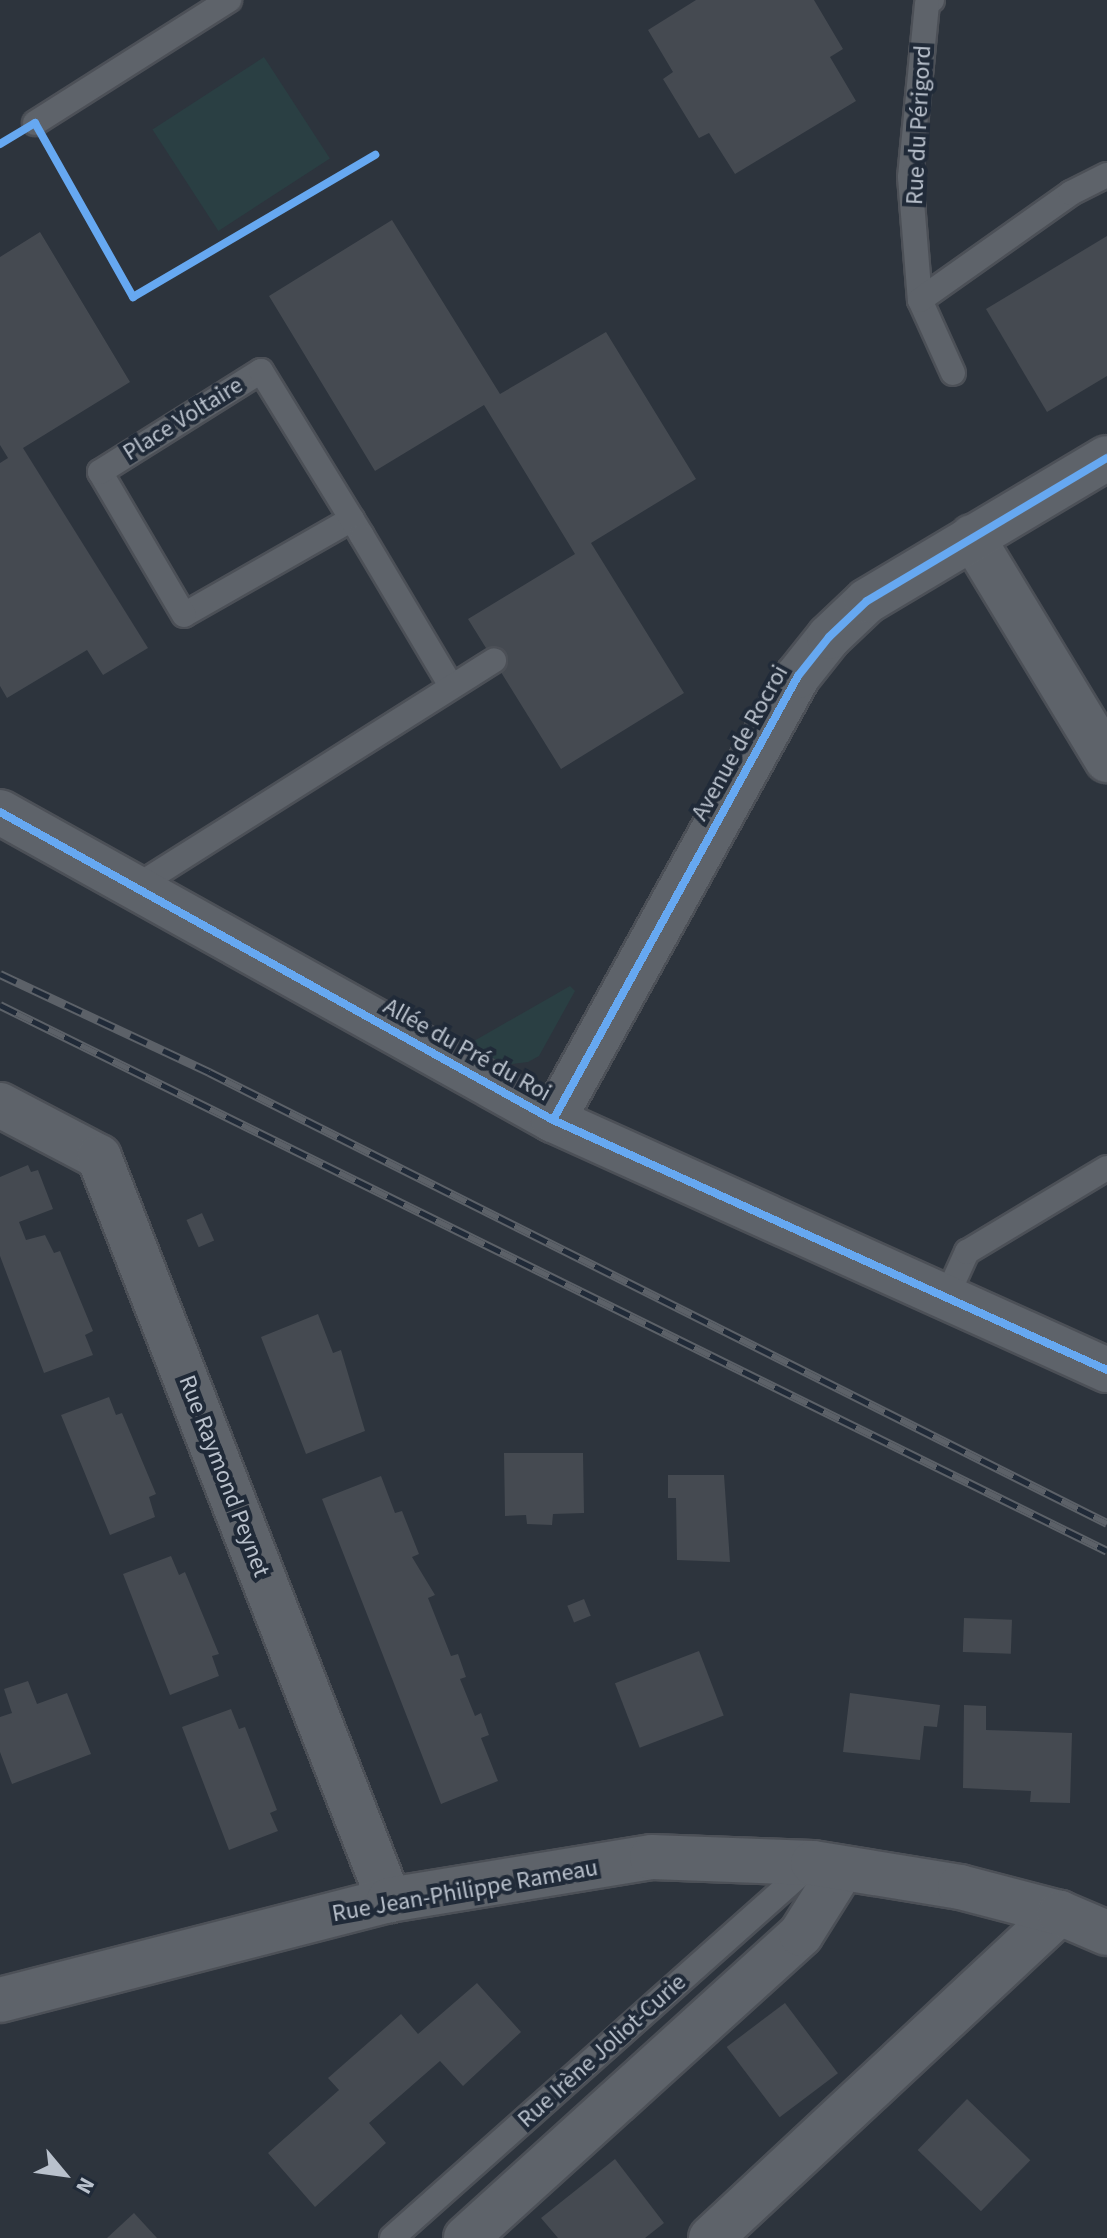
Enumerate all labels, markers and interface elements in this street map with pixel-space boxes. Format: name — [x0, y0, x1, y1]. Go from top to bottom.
street label: Rue du Périgord — [900, 44, 938, 206]
street label: Place Voltaire — [118, 371, 248, 467]
street label: Avenue de Rocroi — [685, 660, 795, 826]
street label: Allée du Pré du Roi — [378, 992, 556, 1108]
street label: Rue Raymond Peynet — [172, 1371, 276, 1581]
street label: Rue Jean-Philippe Rameau — [330, 1853, 600, 1929]
street label: Rue Irène Joliot-Curie — [512, 1968, 692, 2134]
north arrow — [24, 2134, 104, 2214]
text: N — [67, 2171, 103, 2200]

